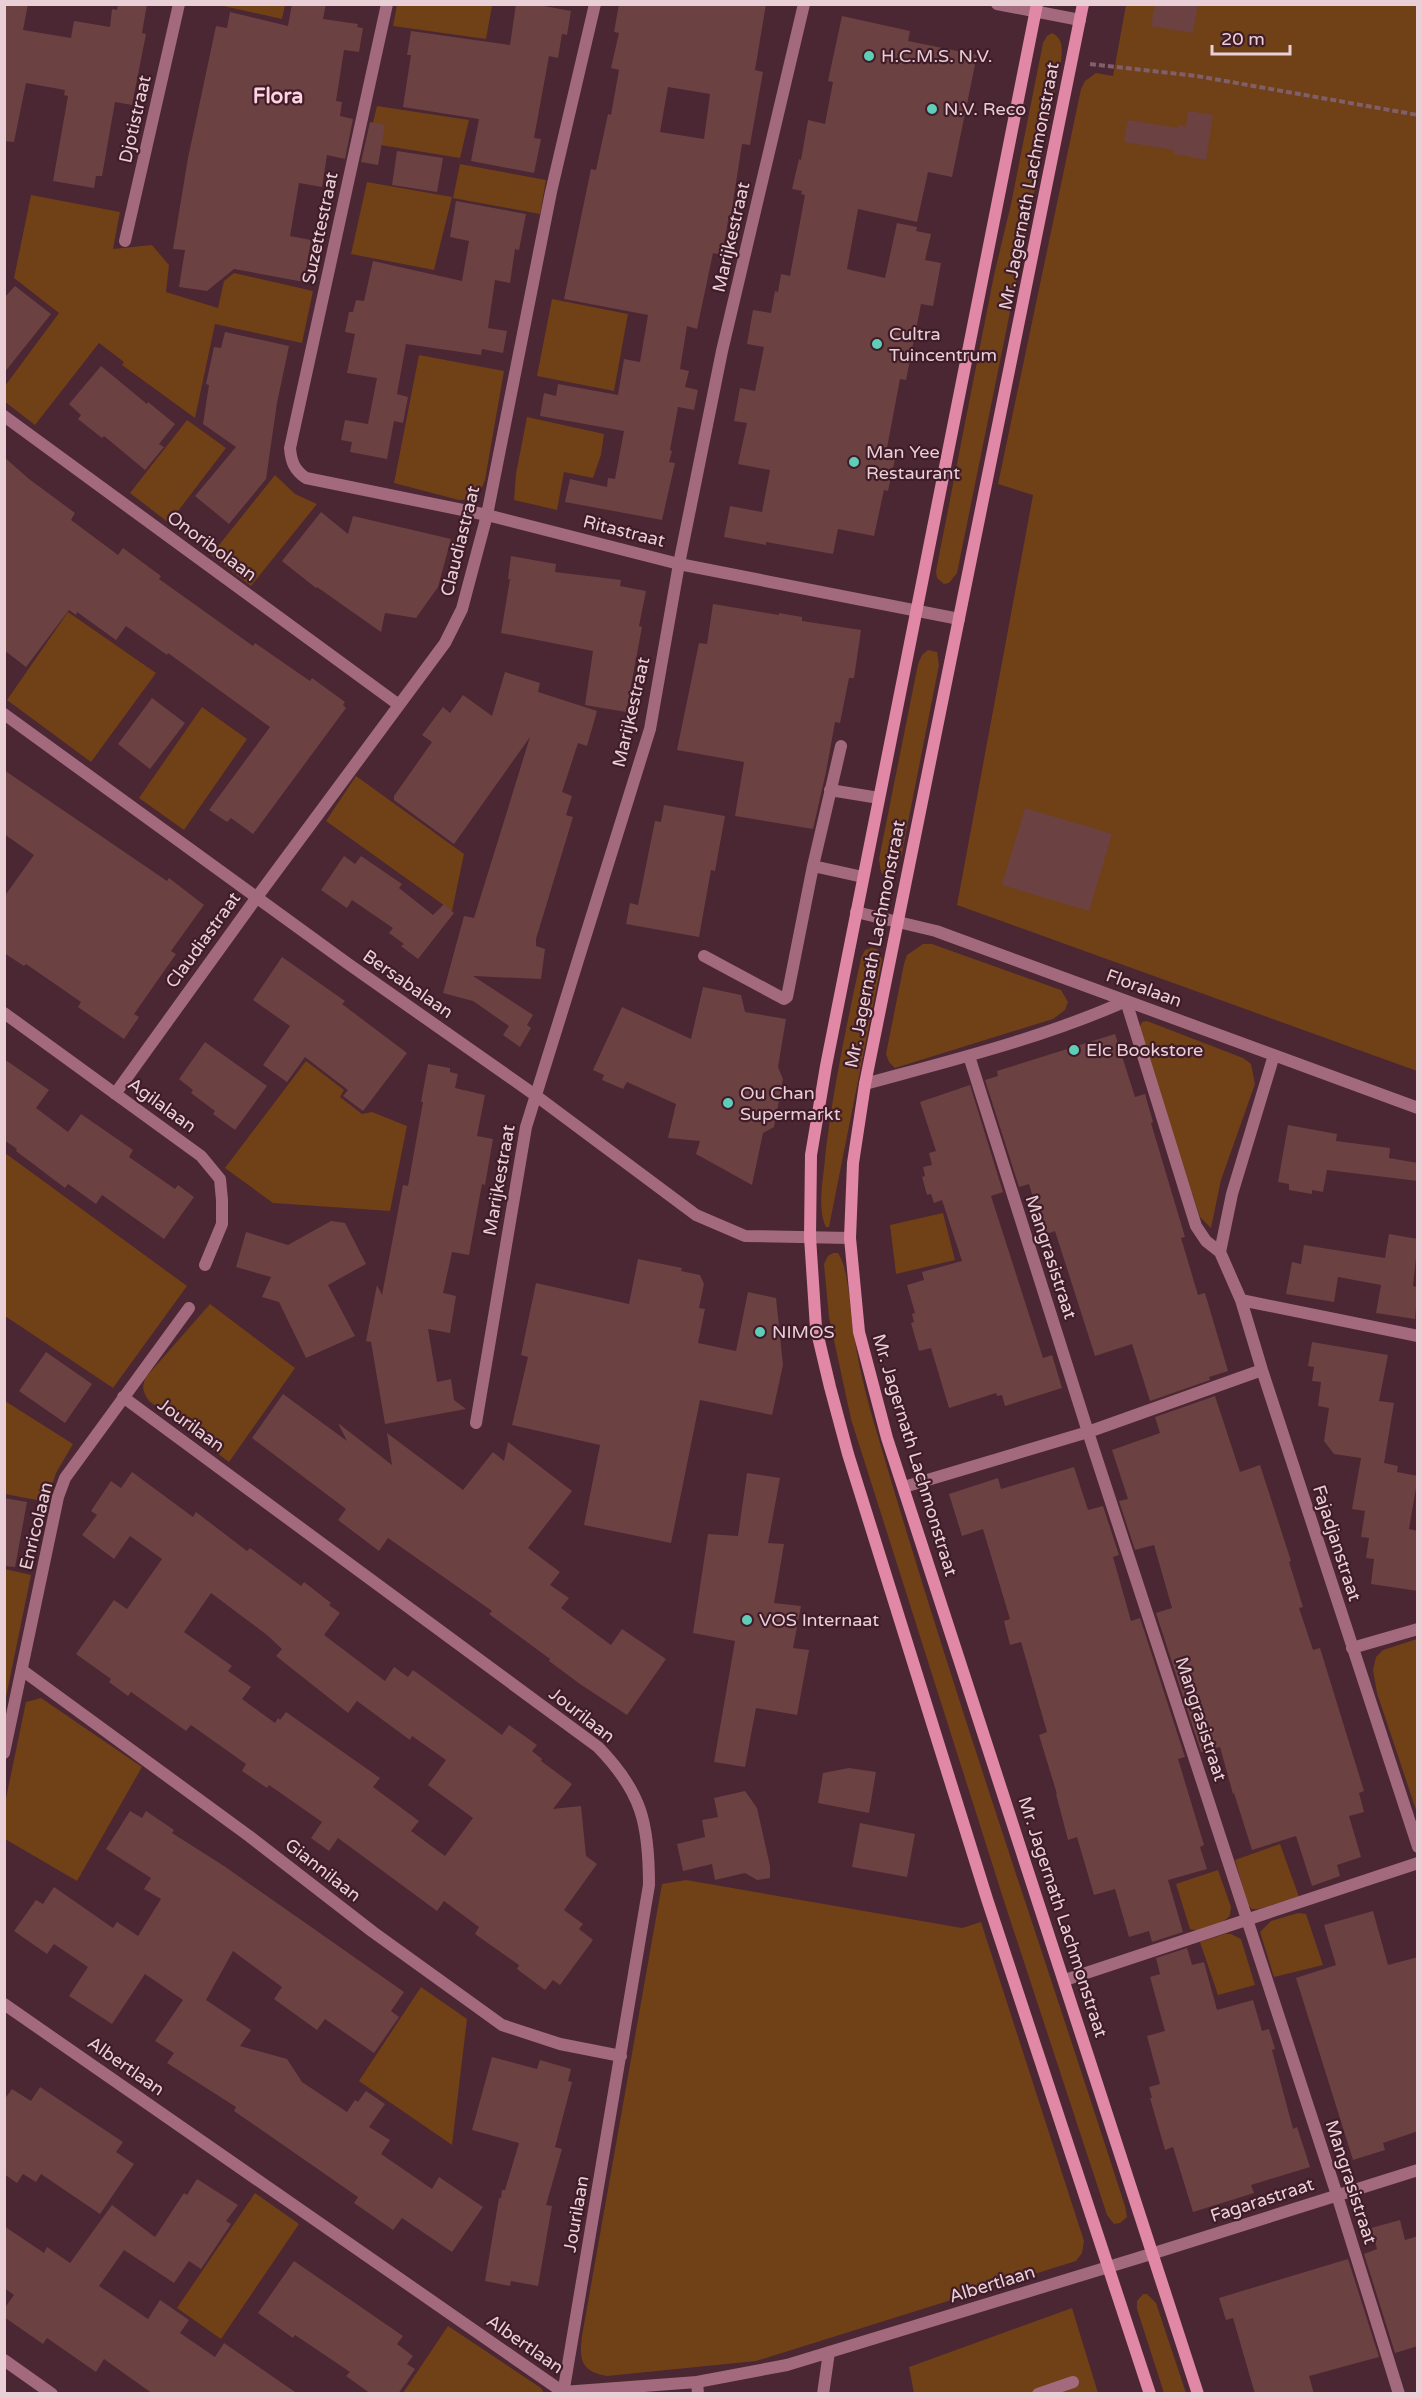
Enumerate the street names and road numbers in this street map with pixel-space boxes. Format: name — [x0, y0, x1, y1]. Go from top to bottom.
street label: Mr. Jagernath Lachmonstraat — [994, 60, 1064, 312]
street label: Djotistraat — [114, 73, 156, 165]
street label: Suzettestraat — [297, 170, 343, 286]
street label: Marijkestraat — [708, 180, 754, 294]
street label: Claudiastraat — [436, 483, 484, 599]
street label: Onoribolaan — [163, 506, 261, 586]
street label: Ritastraat — [581, 510, 667, 552]
street label: Marijkestraat — [608, 655, 654, 769]
street label: Mr. Jagernath Lachmonstraat — [840, 818, 910, 1070]
street label: Claudiastraat — [161, 888, 245, 992]
street label: Bersabalaan — [359, 945, 457, 1023]
street label: Floralaan — [1103, 964, 1185, 1012]
street label: Agilalaan — [123, 1073, 201, 1137]
street label: Marijkestraat — [478, 1123, 520, 1237]
street label: Mangrasistraat — [1021, 1192, 1081, 1322]
street label: Mr. Jagernath Lachmonstraat — [868, 1331, 962, 1579]
street label: Jourilaan — [153, 1393, 229, 1457]
street label: Enricolaan — [14, 1480, 58, 1572]
street label: Fajadjanstraat — [1308, 1482, 1366, 1604]
street label: Mangrasistraat — [1171, 1654, 1231, 1784]
street label: Jourilaan — [545, 1683, 619, 1747]
street label: Mr. Jagernath Lachmonstraat — [1014, 1794, 1112, 2040]
street label: Giannilaan — [281, 1834, 365, 1906]
street label: Albertlaan — [83, 2032, 169, 2100]
street label: Mangrasistraat — [1321, 2117, 1381, 2247]
street label: Fagarastraat — [1208, 2173, 1317, 2227]
street label: Jourilaan — [558, 2174, 594, 2254]
street label: Albertlaan — [946, 2260, 1038, 2308]
street label: Albertlaan — [482, 2310, 568, 2378]

